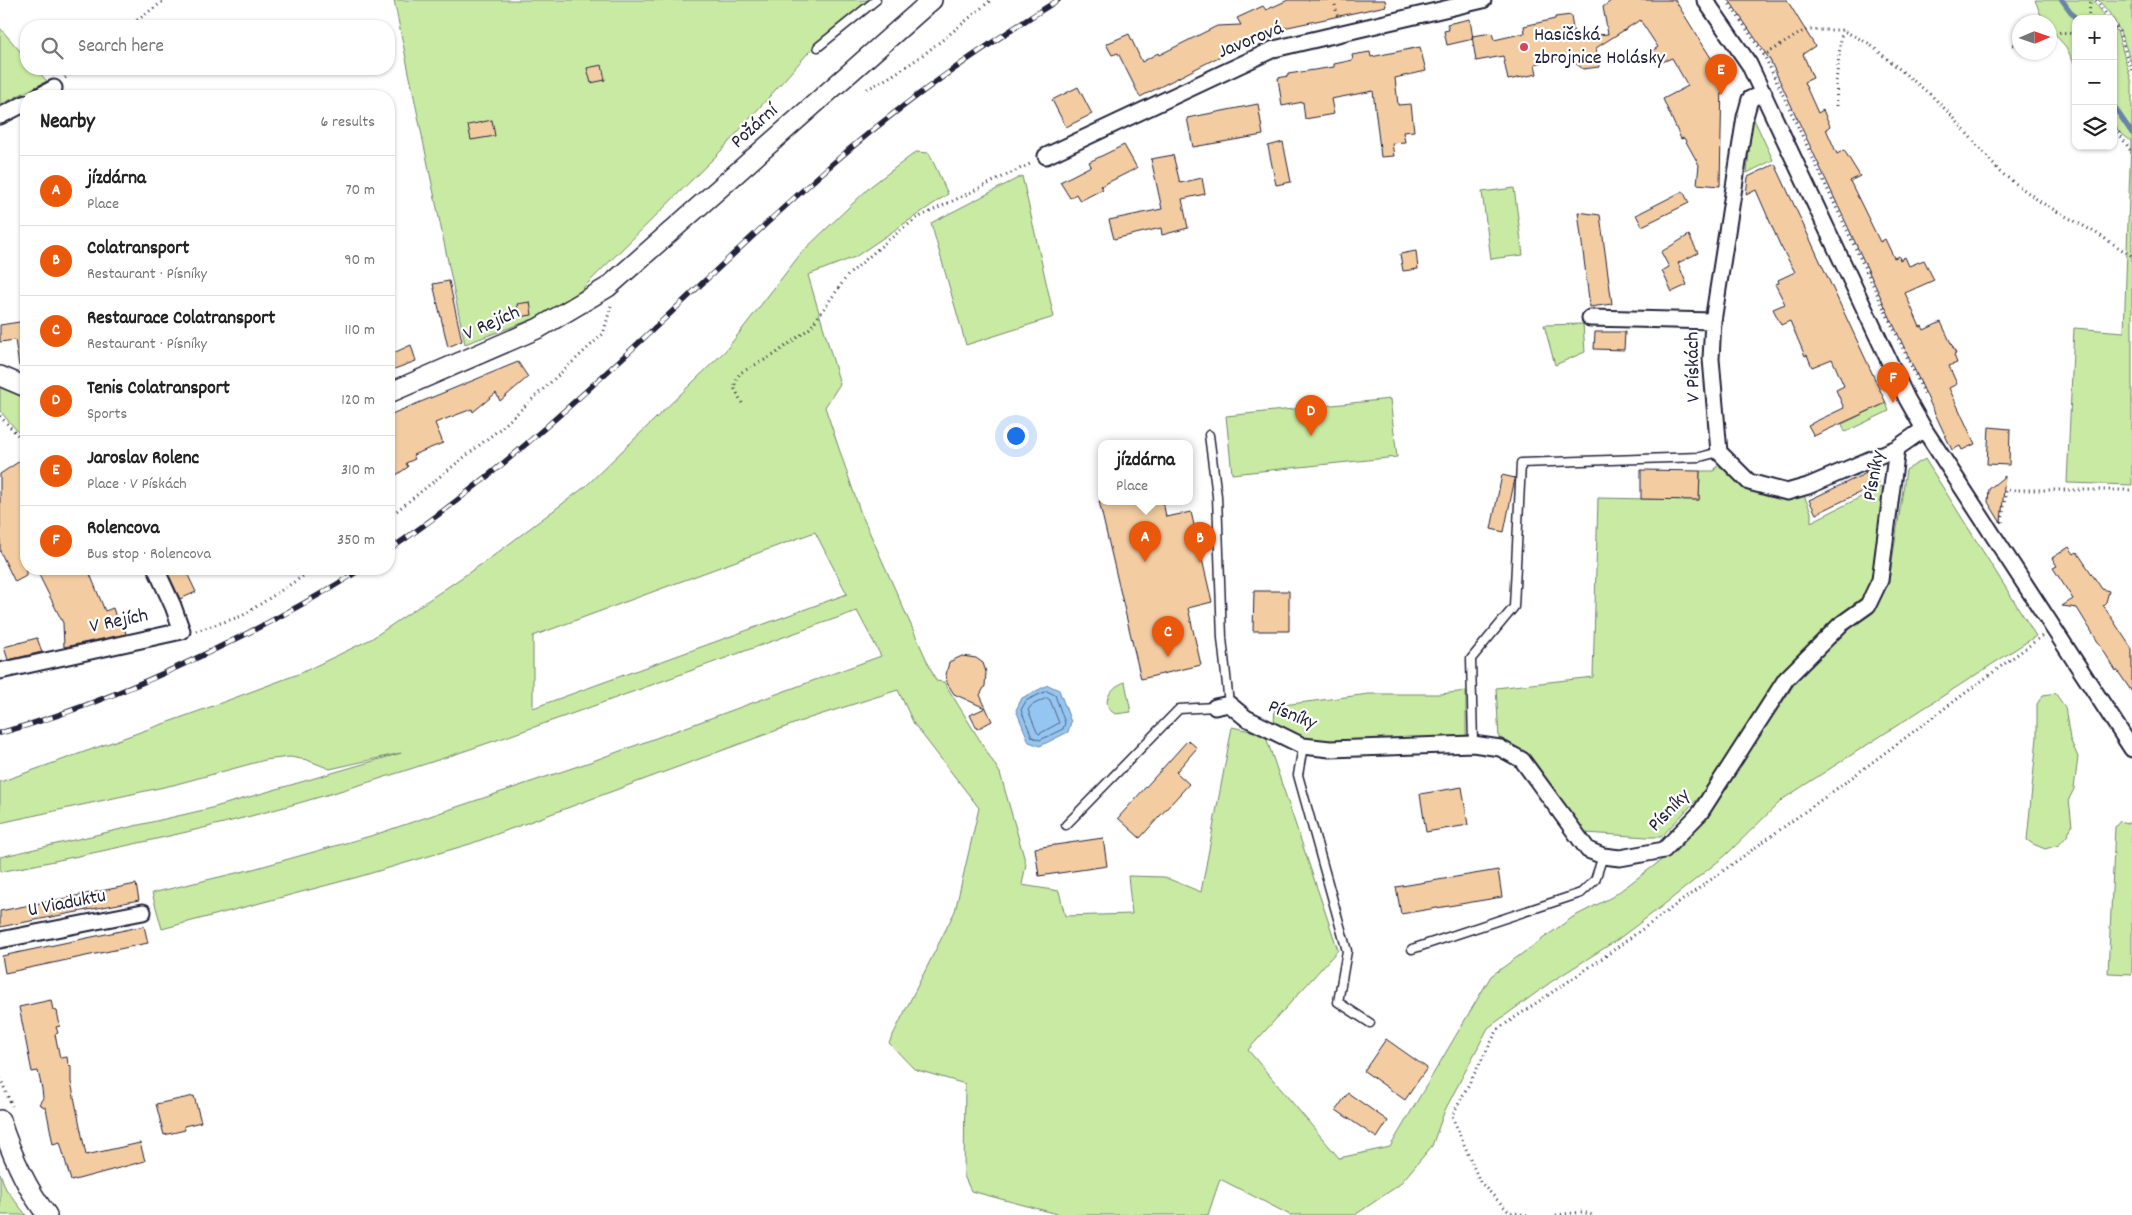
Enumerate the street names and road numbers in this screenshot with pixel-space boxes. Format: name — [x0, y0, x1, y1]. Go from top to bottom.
street label: Javorová — [1214, 15, 1288, 67]
street label: Požární — [725, 97, 786, 156]
street label: V Rejích — [459, 299, 525, 349]
street label: V Pískách — [1679, 331, 1709, 403]
street label: Písníky — [1857, 448, 1893, 503]
street label: V Rejích — [87, 602, 151, 642]
street label: Písníky — [1263, 694, 1321, 739]
street label: Písníky — [1642, 783, 1698, 839]
street label: U Viaduktu — [26, 883, 108, 925]

